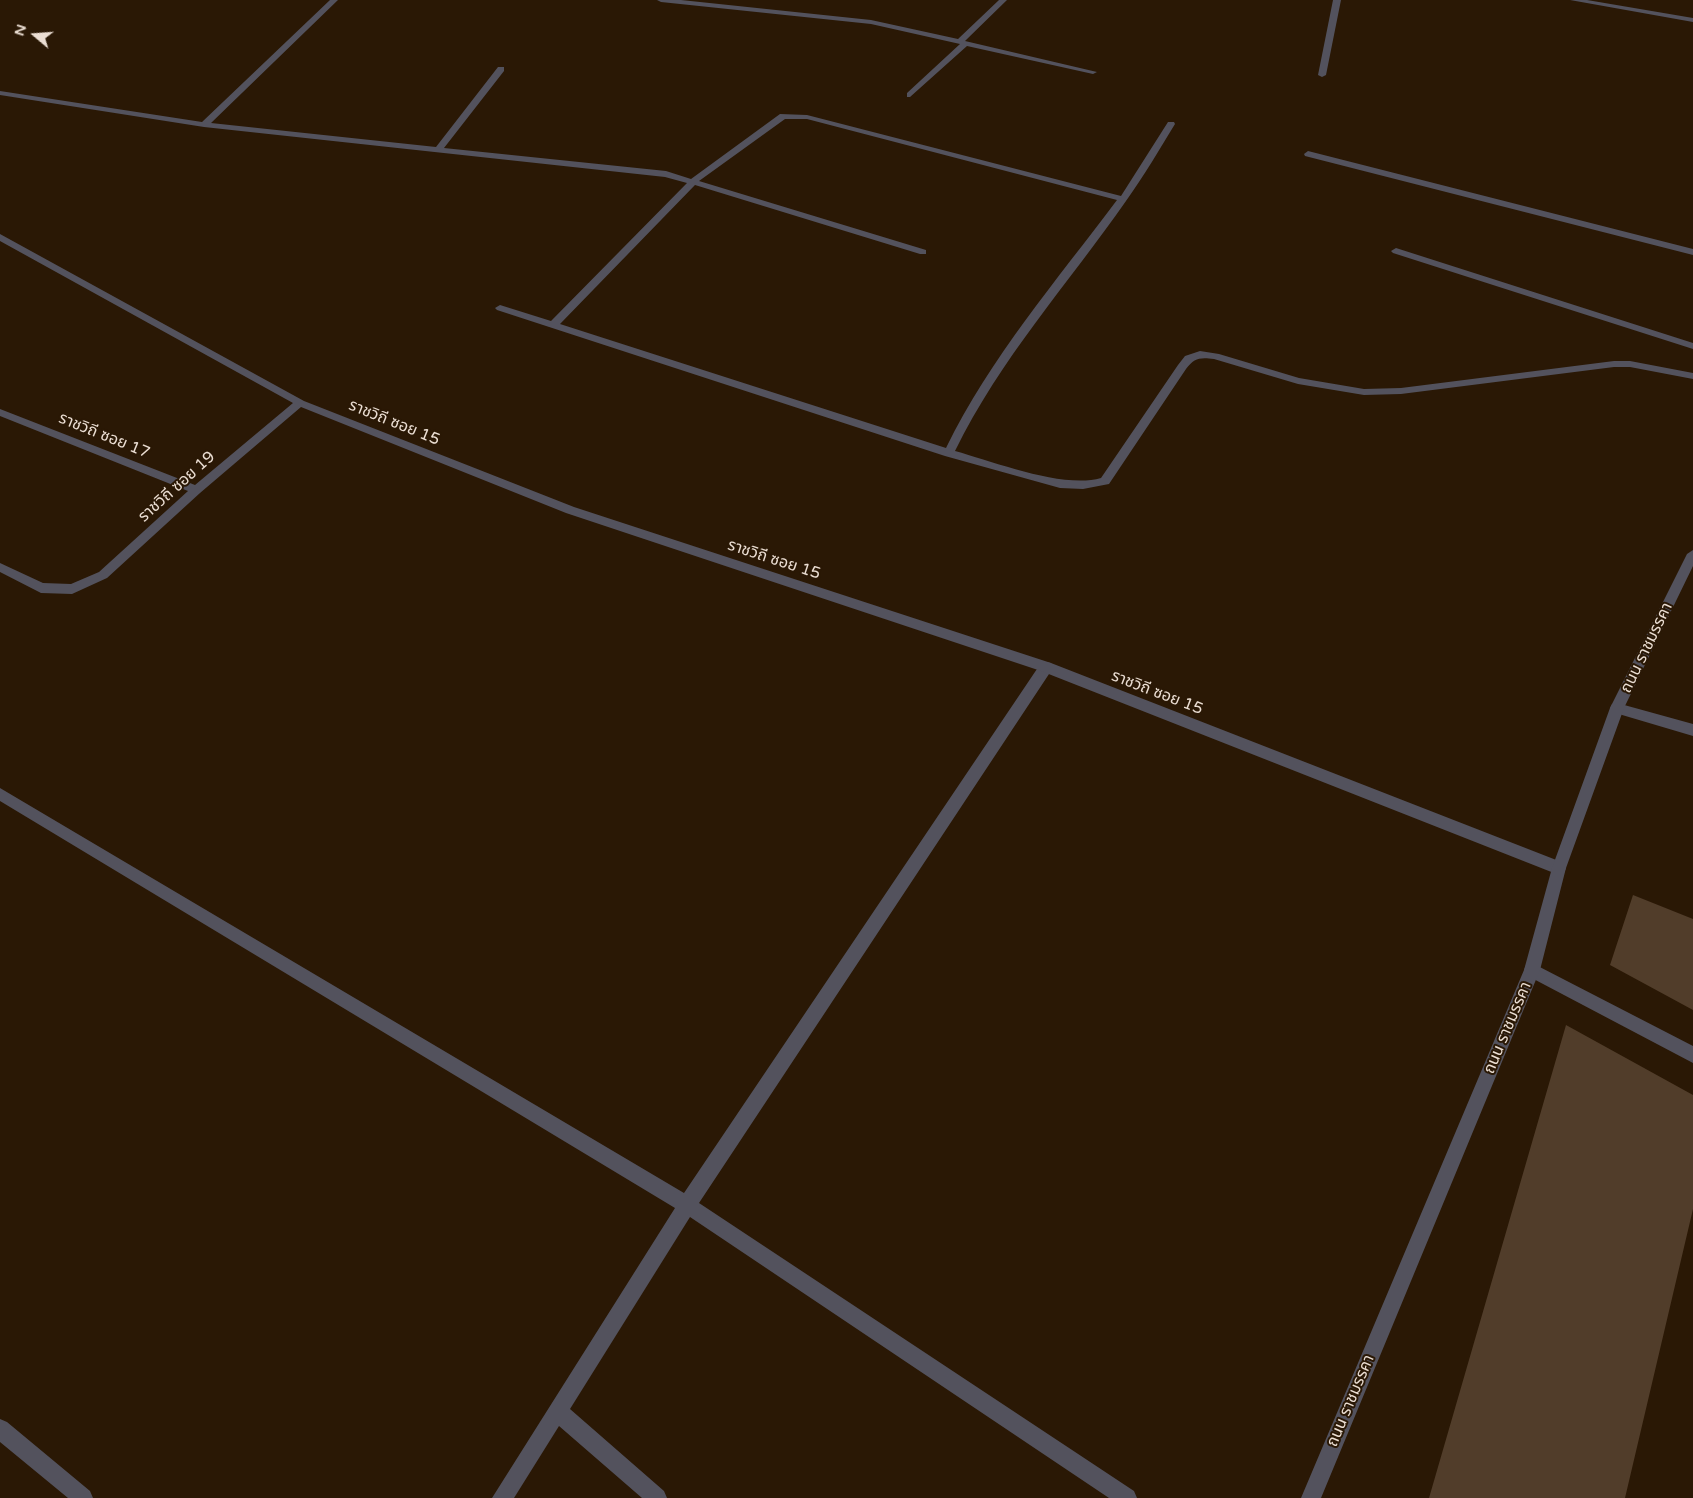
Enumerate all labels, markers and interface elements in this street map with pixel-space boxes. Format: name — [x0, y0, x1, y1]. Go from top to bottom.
north arrow — [10, 10, 60, 60]
text: N — [10, 22, 30, 38]
street label: ราชวิถี ซอย 15 — [346, 396, 442, 450]
street label: ราชวิถี ซอย 17 — [56, 409, 152, 463]
street label: ราชวิถี ซอย 19 — [135, 448, 219, 526]
street label: ราชวิถี ซอย 15 — [725, 536, 823, 584]
street label: ถนน ราชมรรคา — [1617, 600, 1677, 696]
street label: ราชวิถี ซอย 15 — [1108, 667, 1206, 719]
street label: ถนน ราชมรรคา — [1480, 979, 1536, 1077]
street label: ถนน ราชมรรคา — [1323, 1352, 1379, 1450]

